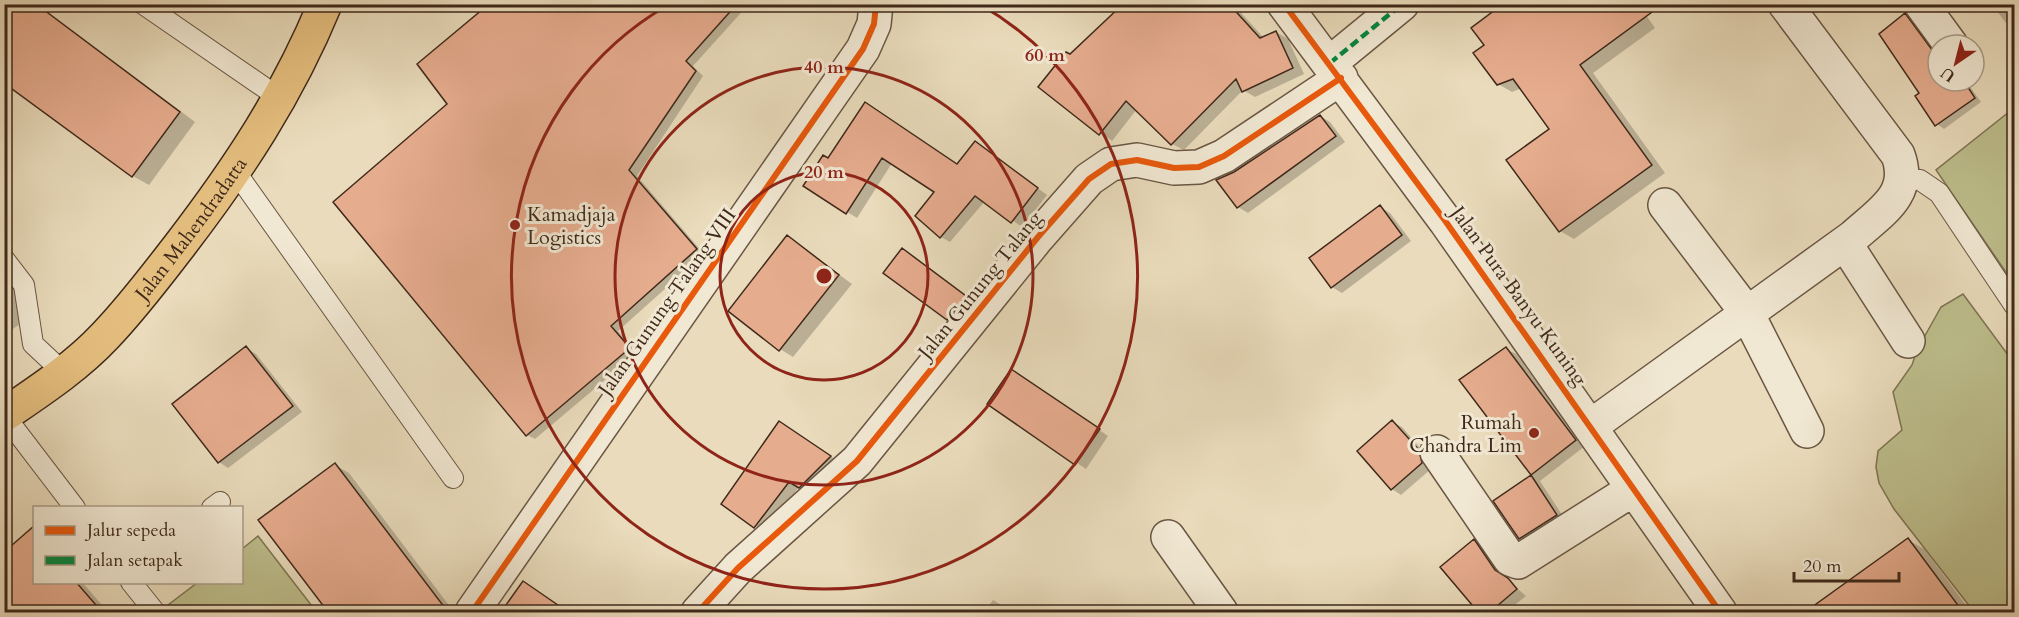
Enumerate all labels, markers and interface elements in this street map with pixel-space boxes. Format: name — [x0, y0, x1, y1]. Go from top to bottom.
north arrow — [1926, 33, 1986, 93]
text: 60 m — [1025, 43, 1065, 68]
text: 40 m — [804, 55, 844, 80]
text: U — [1936, 62, 1960, 87]
street label: Jalan Mahendradatta — [127, 151, 253, 308]
text: 20 m — [804, 160, 844, 185]
street label: Jalan Pura Banyu Kuning — [1443, 198, 1594, 392]
place label: Kamadjaja Logistics — [527, 201, 616, 251]
street label: Jalan Gunung Talang VIII — [590, 203, 742, 404]
street label: Jalan Gunung Talang — [910, 205, 1048, 367]
marker: Kamadjaja Logistics — [508, 218, 522, 232]
centre of rings — [814, 266, 834, 286]
place label: Rumah Chandra Lim — [1409, 409, 1522, 459]
marker: Rumah Chandra Lim — [1527, 426, 1541, 440]
legend — [33, 506, 243, 584]
text: Jalur sepeda — [84, 518, 176, 543]
scale bar — [1794, 545, 1899, 583]
text: Jalan setapak — [84, 548, 183, 573]
text: 20 m — [1803, 554, 1842, 579]

